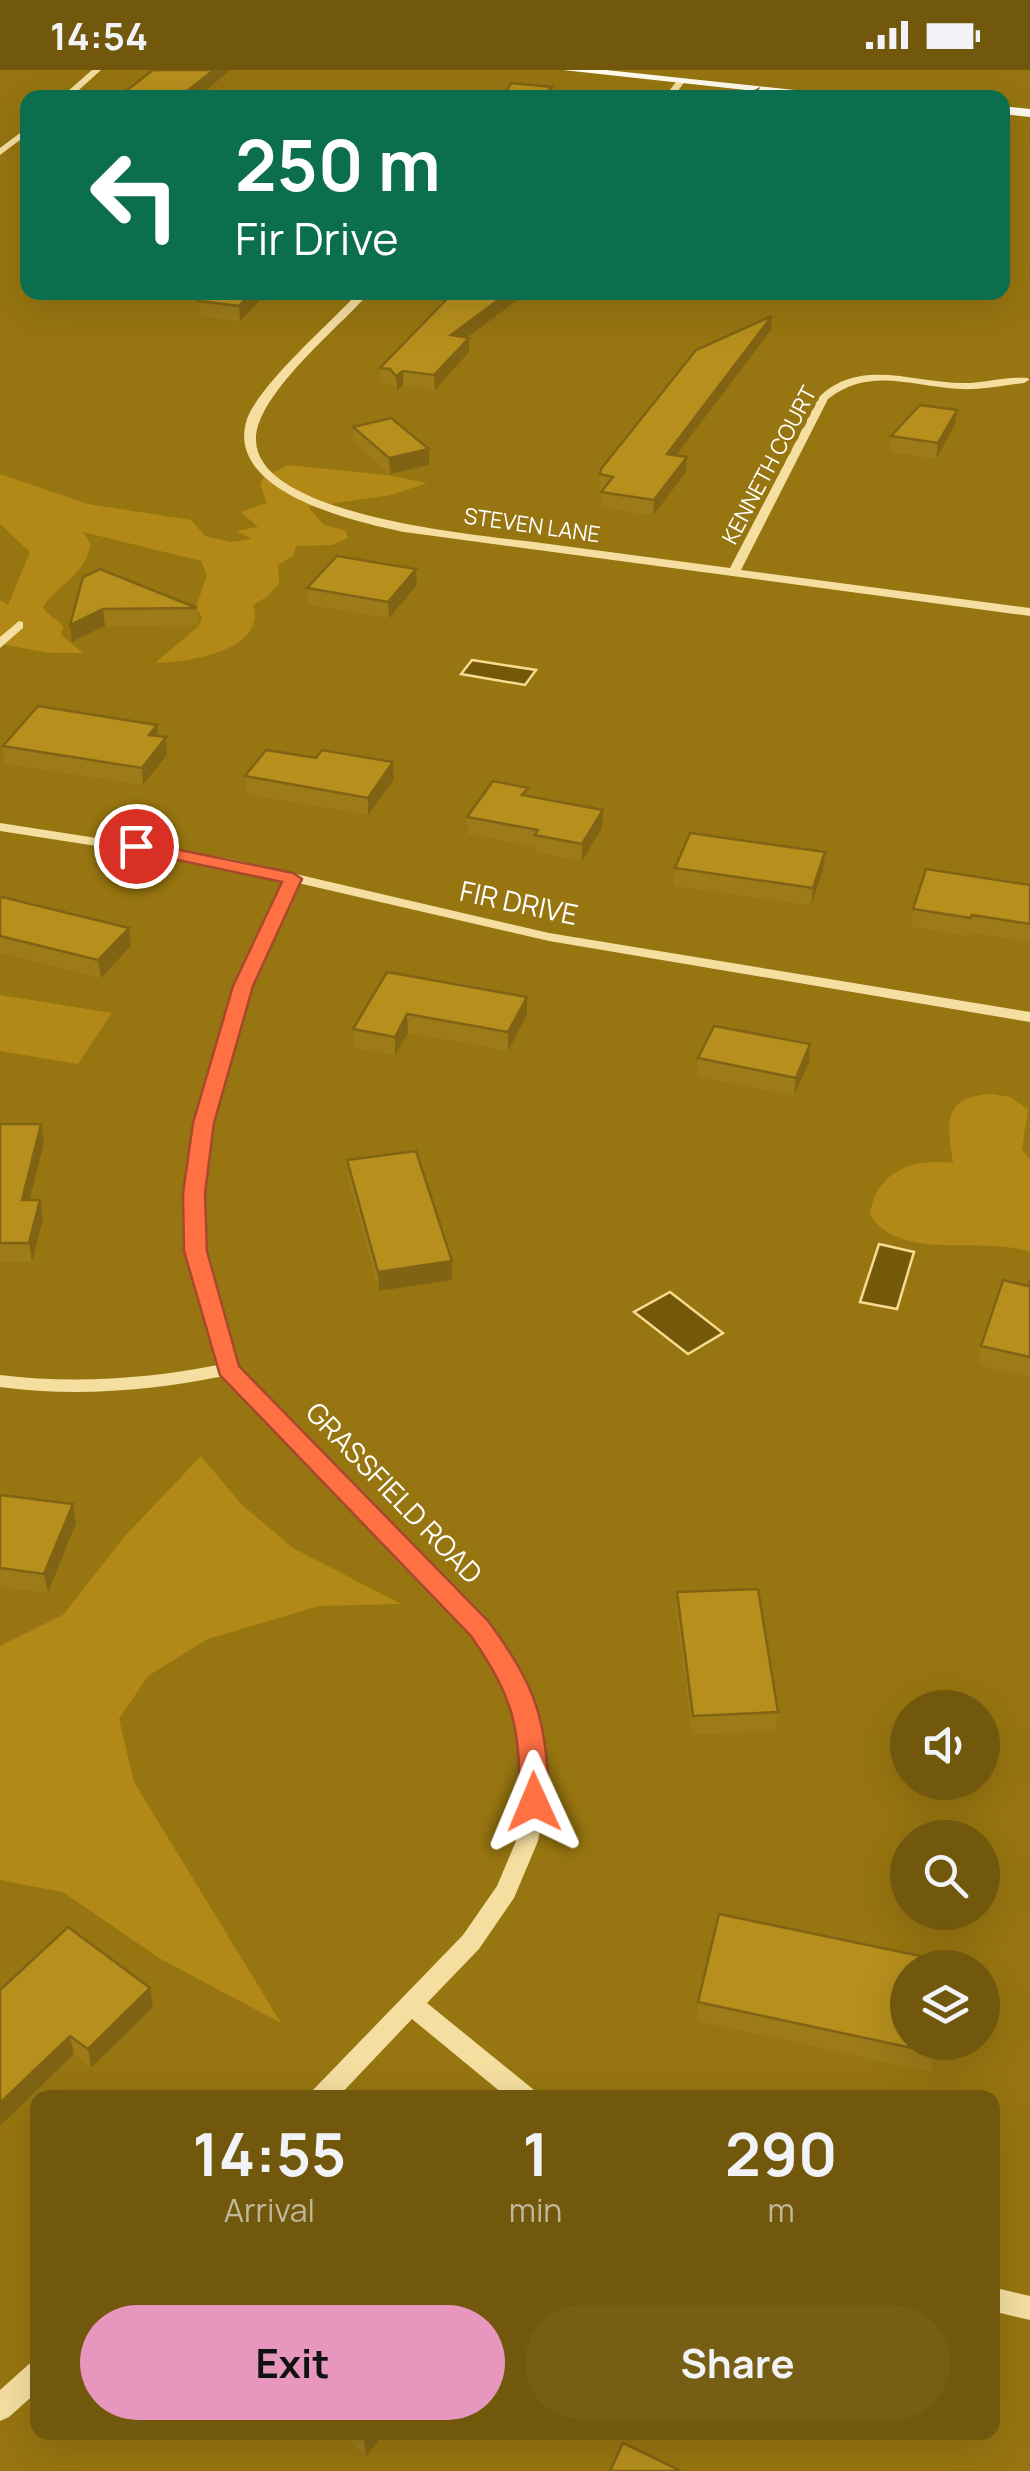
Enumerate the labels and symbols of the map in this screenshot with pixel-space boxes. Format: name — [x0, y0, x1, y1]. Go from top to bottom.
street label: KENNETH COURT — [715, 381, 823, 549]
street label: STEVEN LANE — [462, 501, 602, 549]
pin — [94, 804, 179, 889]
street label: FIR DRIVE — [457, 871, 582, 933]
street label: GRASSFIELD ROAD — [298, 1393, 491, 1591]
position arrow — [482, 1750, 586, 1854]

